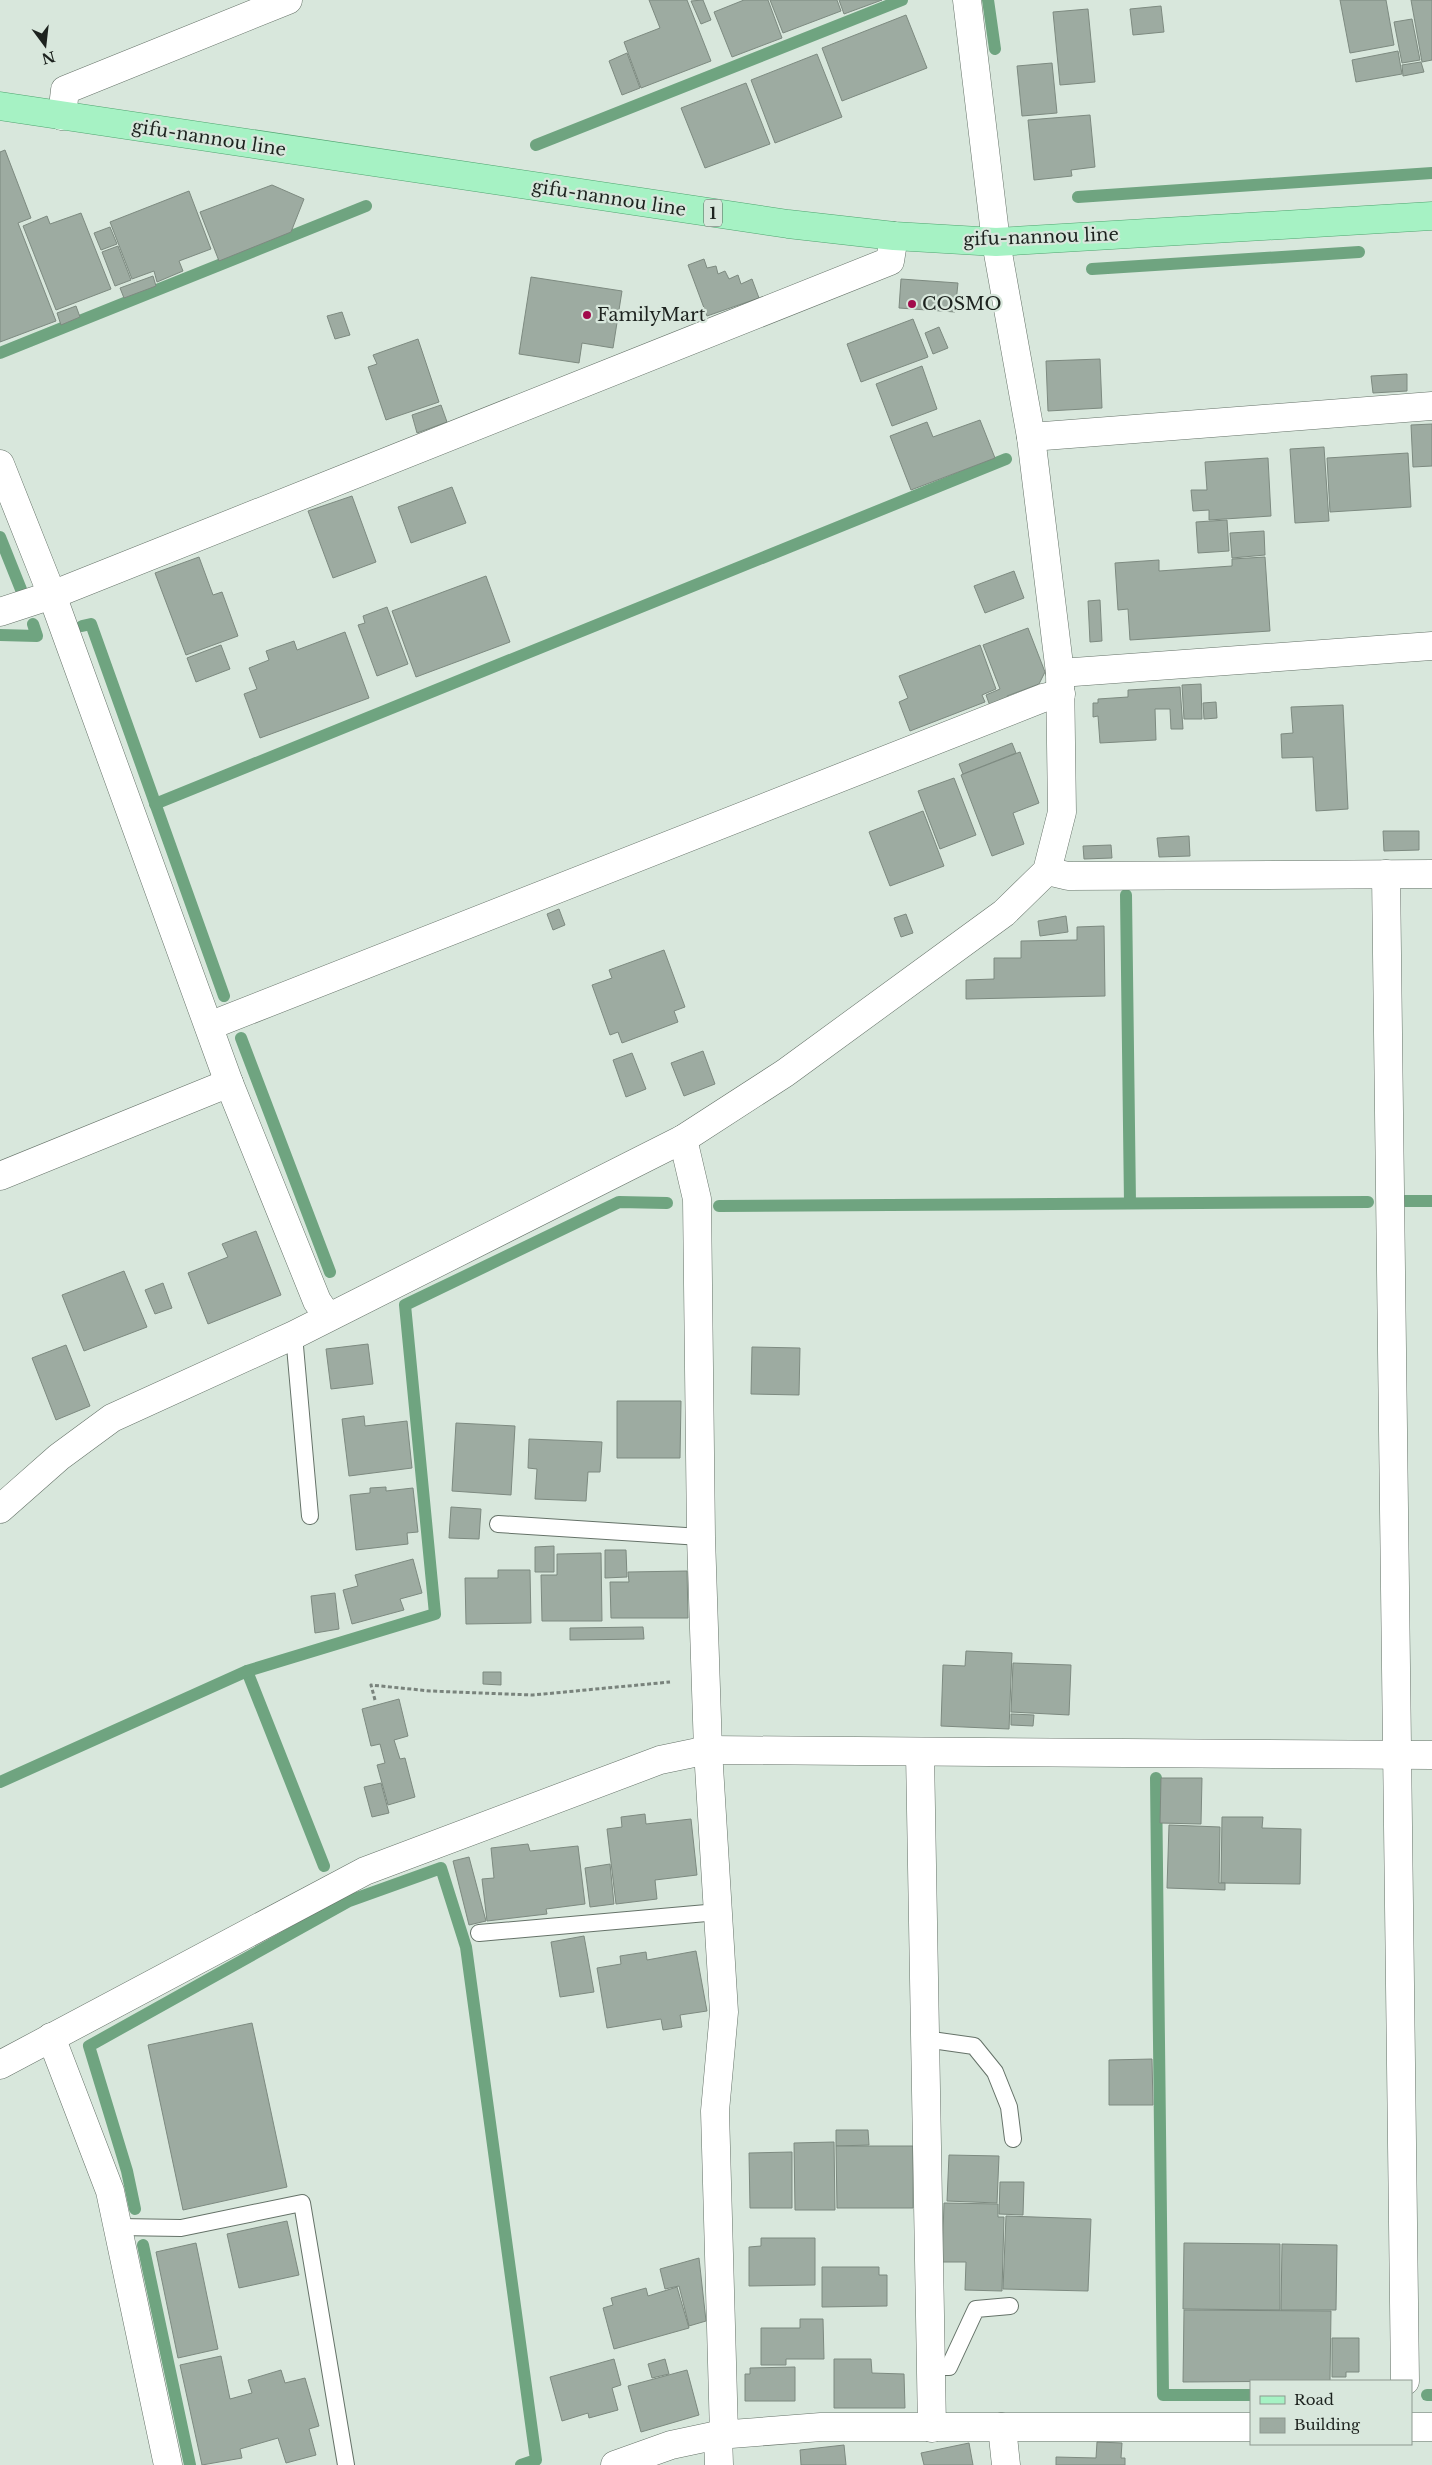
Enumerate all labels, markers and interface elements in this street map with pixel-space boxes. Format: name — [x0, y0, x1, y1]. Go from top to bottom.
north arrow — [20, 20, 70, 70]
text: N — [40, 47, 57, 68]
street label: gifu-nannou line — [130, 115, 288, 161]
street label: gifu-nannou line — [530, 175, 688, 221]
road number: 1 — [704, 200, 722, 227]
street label: gifu-nannou line — [963, 223, 1119, 251]
place label: COSMO — [922, 293, 1001, 315]
marker: COSMO — [906, 298, 918, 310]
place label: FamilyMart — [597, 304, 706, 326]
marker: FamilyMart — [581, 309, 593, 321]
legend — [1250, 2380, 1412, 2445]
text: Road — [1294, 2390, 1334, 2409]
text: Building — [1294, 2415, 1361, 2434]

